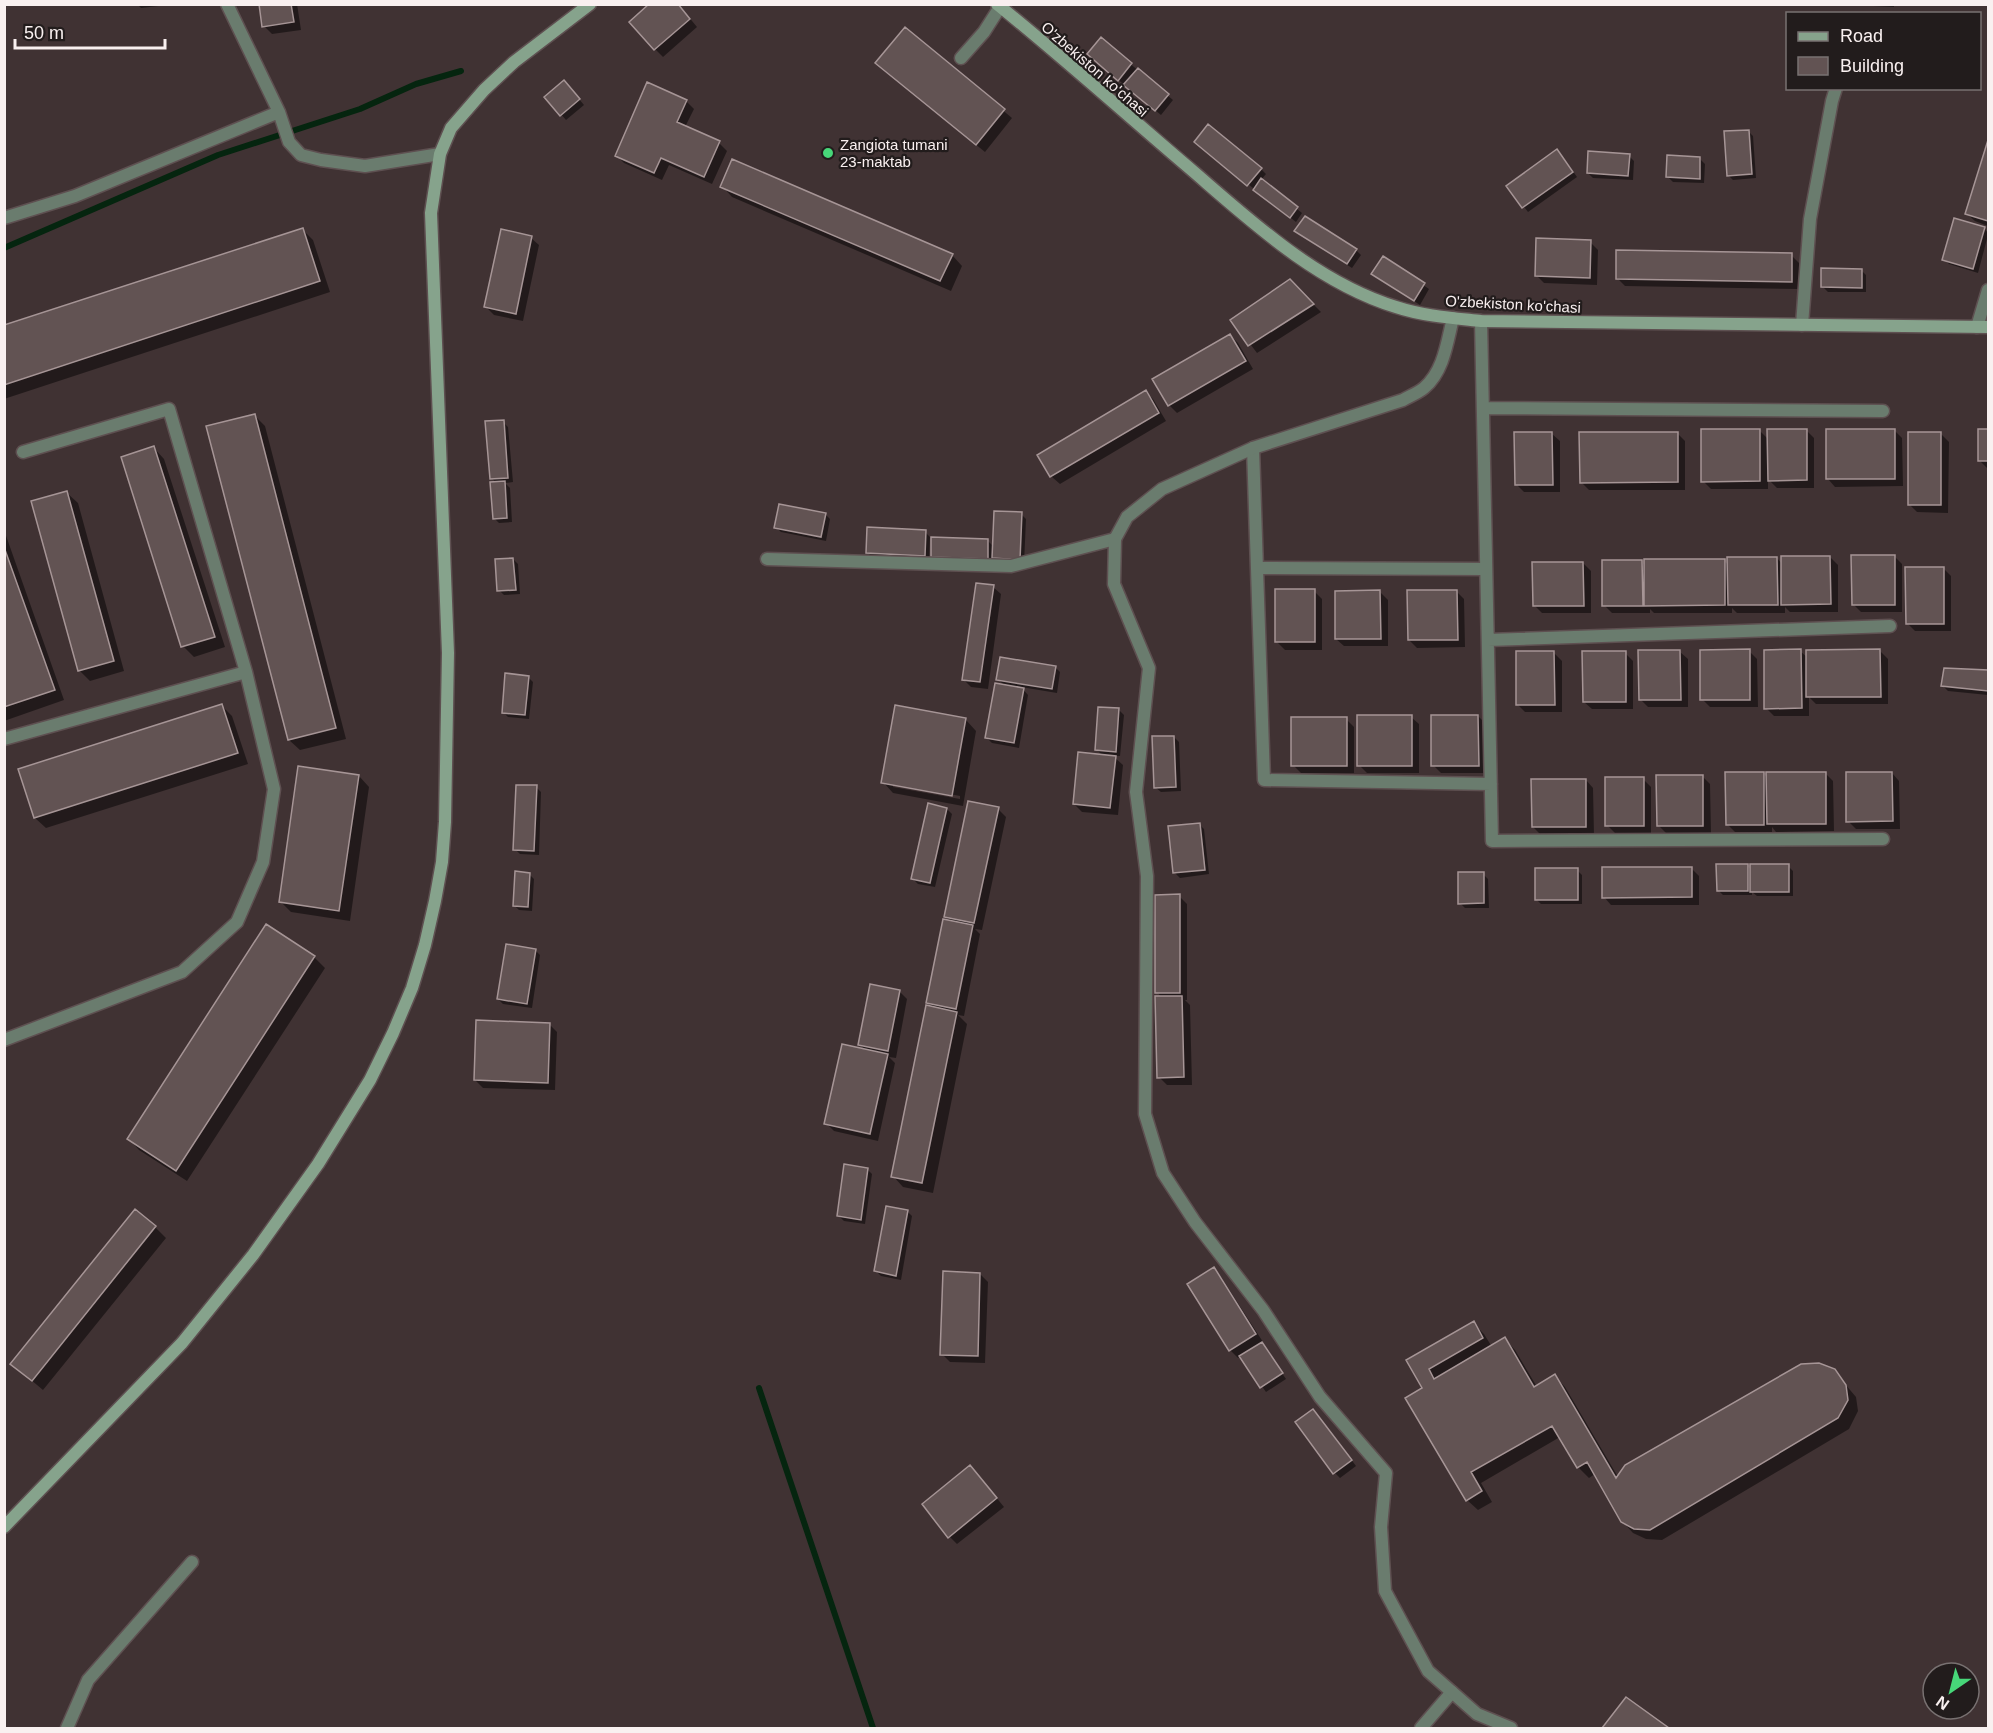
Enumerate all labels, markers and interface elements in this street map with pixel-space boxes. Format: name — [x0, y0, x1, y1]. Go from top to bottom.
scale bar — [15, 12, 165, 50]
legend — [1786, 12, 1981, 90]
street label: O'zbekiston ko'chasi — [1038, 18, 1152, 120]
text: 50 m — [24, 23, 64, 43]
text: Road — [1840, 26, 1883, 46]
text: Building — [1840, 56, 1904, 76]
place label: Zangiota tumani 23-maktab — [840, 136, 948, 170]
marker: Zangiota tumani 23-maktab — [821, 146, 835, 160]
street label: O'zbekiston ko'chasi — [1445, 292, 1581, 316]
north arrow — [1921, 1661, 1981, 1721]
text: N — [1933, 1693, 1952, 1713]

